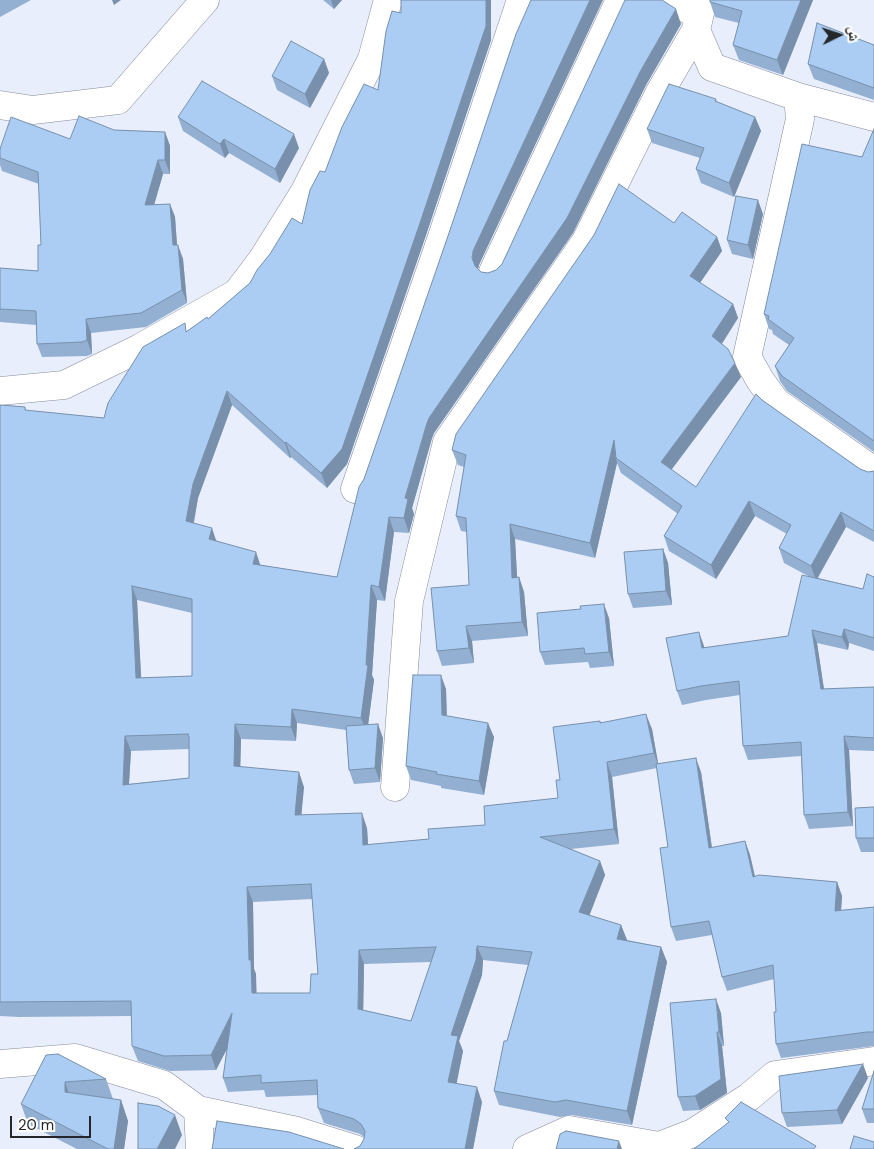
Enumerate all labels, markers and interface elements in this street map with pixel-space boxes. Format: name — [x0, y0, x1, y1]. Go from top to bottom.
north arrow — [814, 10, 864, 60]
text: ش — [844, 26, 863, 42]
scale bar — [12, 1106, 94, 1138]
text: 20 m — [18, 1115, 54, 1135]

